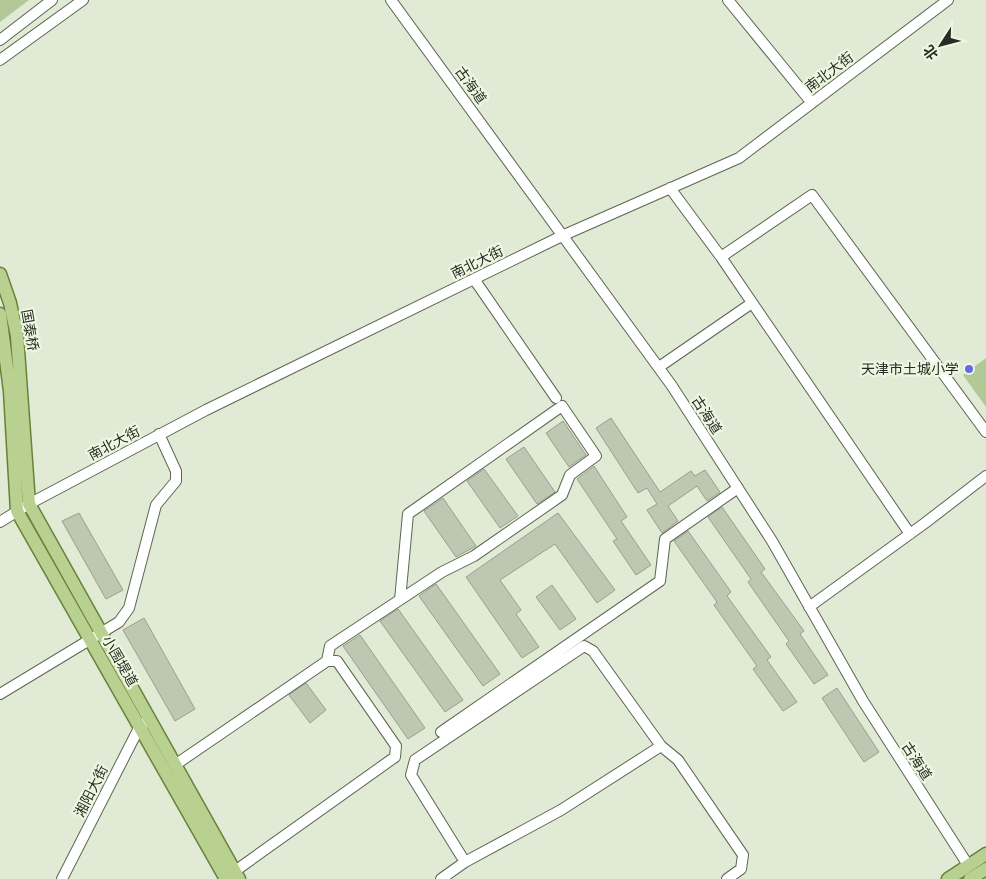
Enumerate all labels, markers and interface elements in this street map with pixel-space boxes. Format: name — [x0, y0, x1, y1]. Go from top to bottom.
north arrow — [916, 20, 966, 70]
text: 北 — [919, 41, 943, 64]
street label: 南北大街 — [801, 48, 858, 98]
street label: 古海道 — [450, 63, 491, 108]
street label: 南北大街 — [448, 242, 507, 284]
street label: 国泰桥 — [16, 308, 43, 353]
place label: 天津市土城小学 — [861, 360, 959, 380]
marker: 天津市土城小学 — [963, 363, 975, 375]
street label: 古海道 — [686, 392, 726, 439]
street label: 南北大街 — [85, 422, 144, 466]
street label: 小围堤道 — [96, 632, 142, 691]
street label: 古海道 — [896, 738, 936, 785]
street label: 湘阳大街 — [70, 762, 114, 821]

